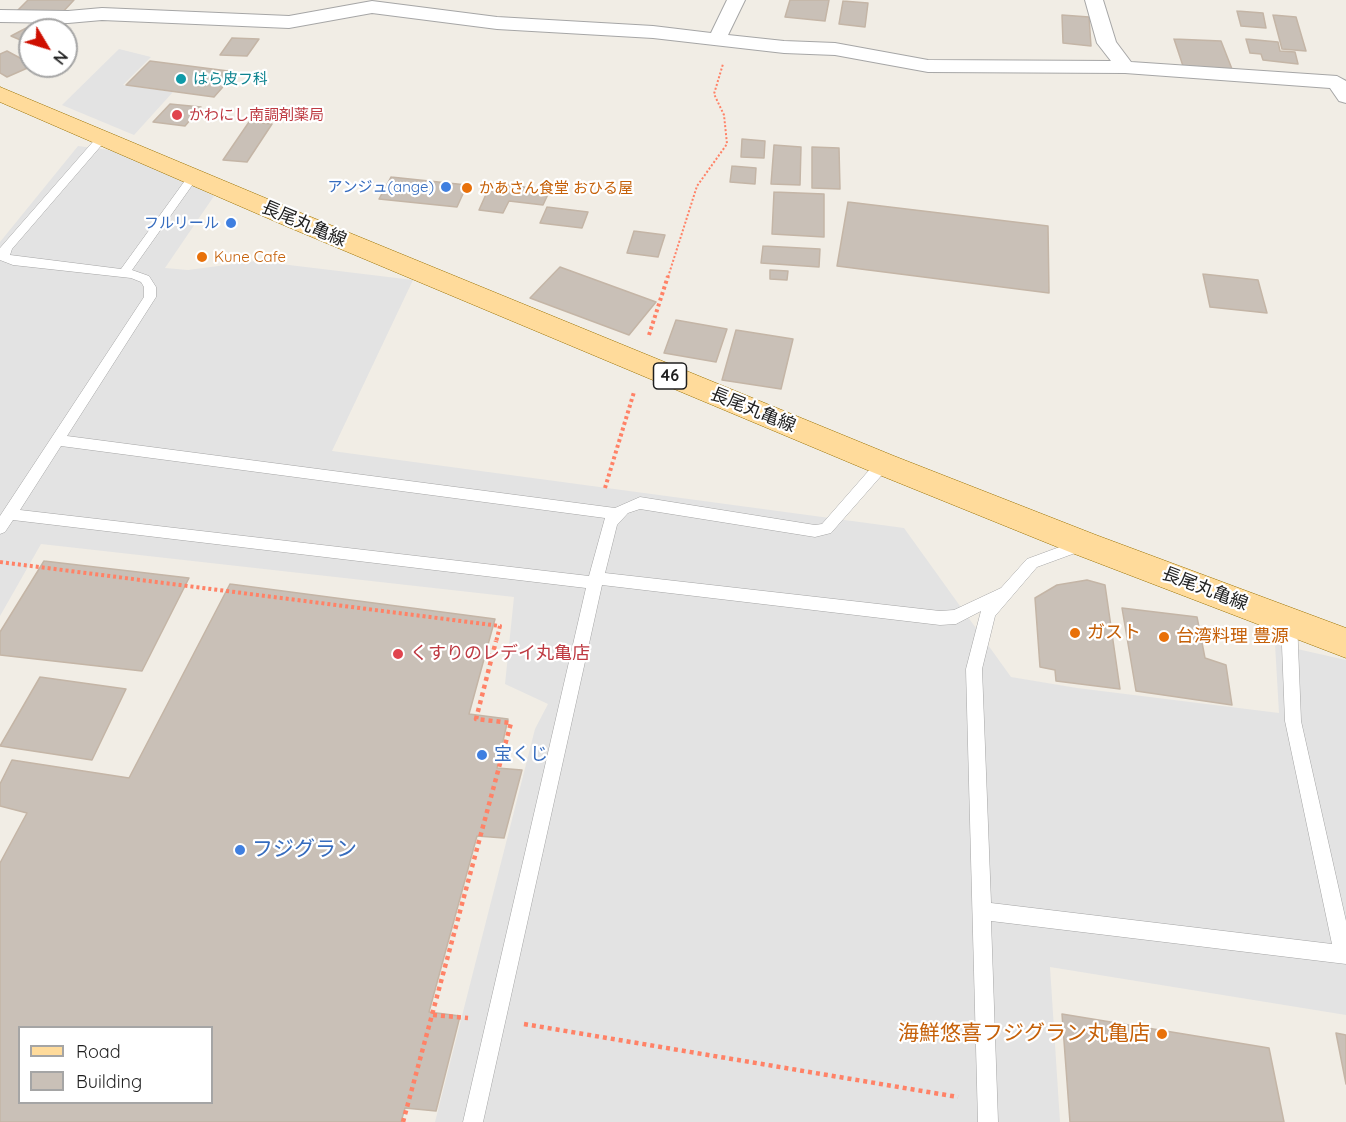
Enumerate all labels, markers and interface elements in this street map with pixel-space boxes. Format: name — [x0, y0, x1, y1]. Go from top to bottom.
north arrow — [18, 18, 78, 78]
text: N — [49, 47, 72, 69]
place label: はら皮フ科 — [193, 70, 268, 88]
marker: はら皮フ科 — [174, 72, 188, 86]
place label: かわにし南調剤薬局 — [189, 106, 324, 124]
marker: かわにし南調剤薬局 — [170, 108, 184, 122]
place label: アンジュ(ange) — [327, 178, 434, 196]
place label: かあさん食堂 おひる屋 — [479, 179, 633, 197]
marker: アンジュ(ange) — [439, 180, 453, 194]
marker: かあさん食堂 おひる屋 — [460, 181, 474, 195]
street label: 長尾丸亀線 — [258, 196, 350, 252]
place label: フルリール — [144, 214, 219, 232]
marker: フルリール — [224, 216, 238, 230]
place label: Kune Cafe — [214, 248, 286, 266]
marker: Kune Cafe — [195, 250, 209, 264]
road number: 46 — [654, 363, 686, 389]
street label: 長尾丸亀線 — [707, 383, 799, 437]
street label: 長尾丸亀線 — [1159, 563, 1251, 615]
place label: ガスト — [1087, 622, 1141, 644]
marker: ガスト — [1068, 626, 1082, 640]
place label: 台湾料理 豊源 — [1176, 626, 1289, 648]
marker: 台湾料理 豊源 — [1157, 630, 1171, 644]
place label: くすりのレデイ丸亀店 — [410, 643, 590, 665]
marker: くすりのレデイ丸亀店 — [391, 647, 405, 661]
place label: 宝くじ — [494, 744, 548, 766]
marker: 宝くじ — [475, 748, 489, 762]
place label: フジグラン — [252, 837, 357, 863]
marker: フジグラン — [233, 843, 247, 857]
place label: 海鮮悠喜フジグラン丸亀店 — [898, 1021, 1150, 1047]
legend — [18, 1026, 213, 1104]
marker: 海鮮悠喜フジグラン丸亀店 — [1155, 1027, 1169, 1041]
text: Road — [76, 1040, 121, 1063]
text: Building — [76, 1070, 142, 1093]

